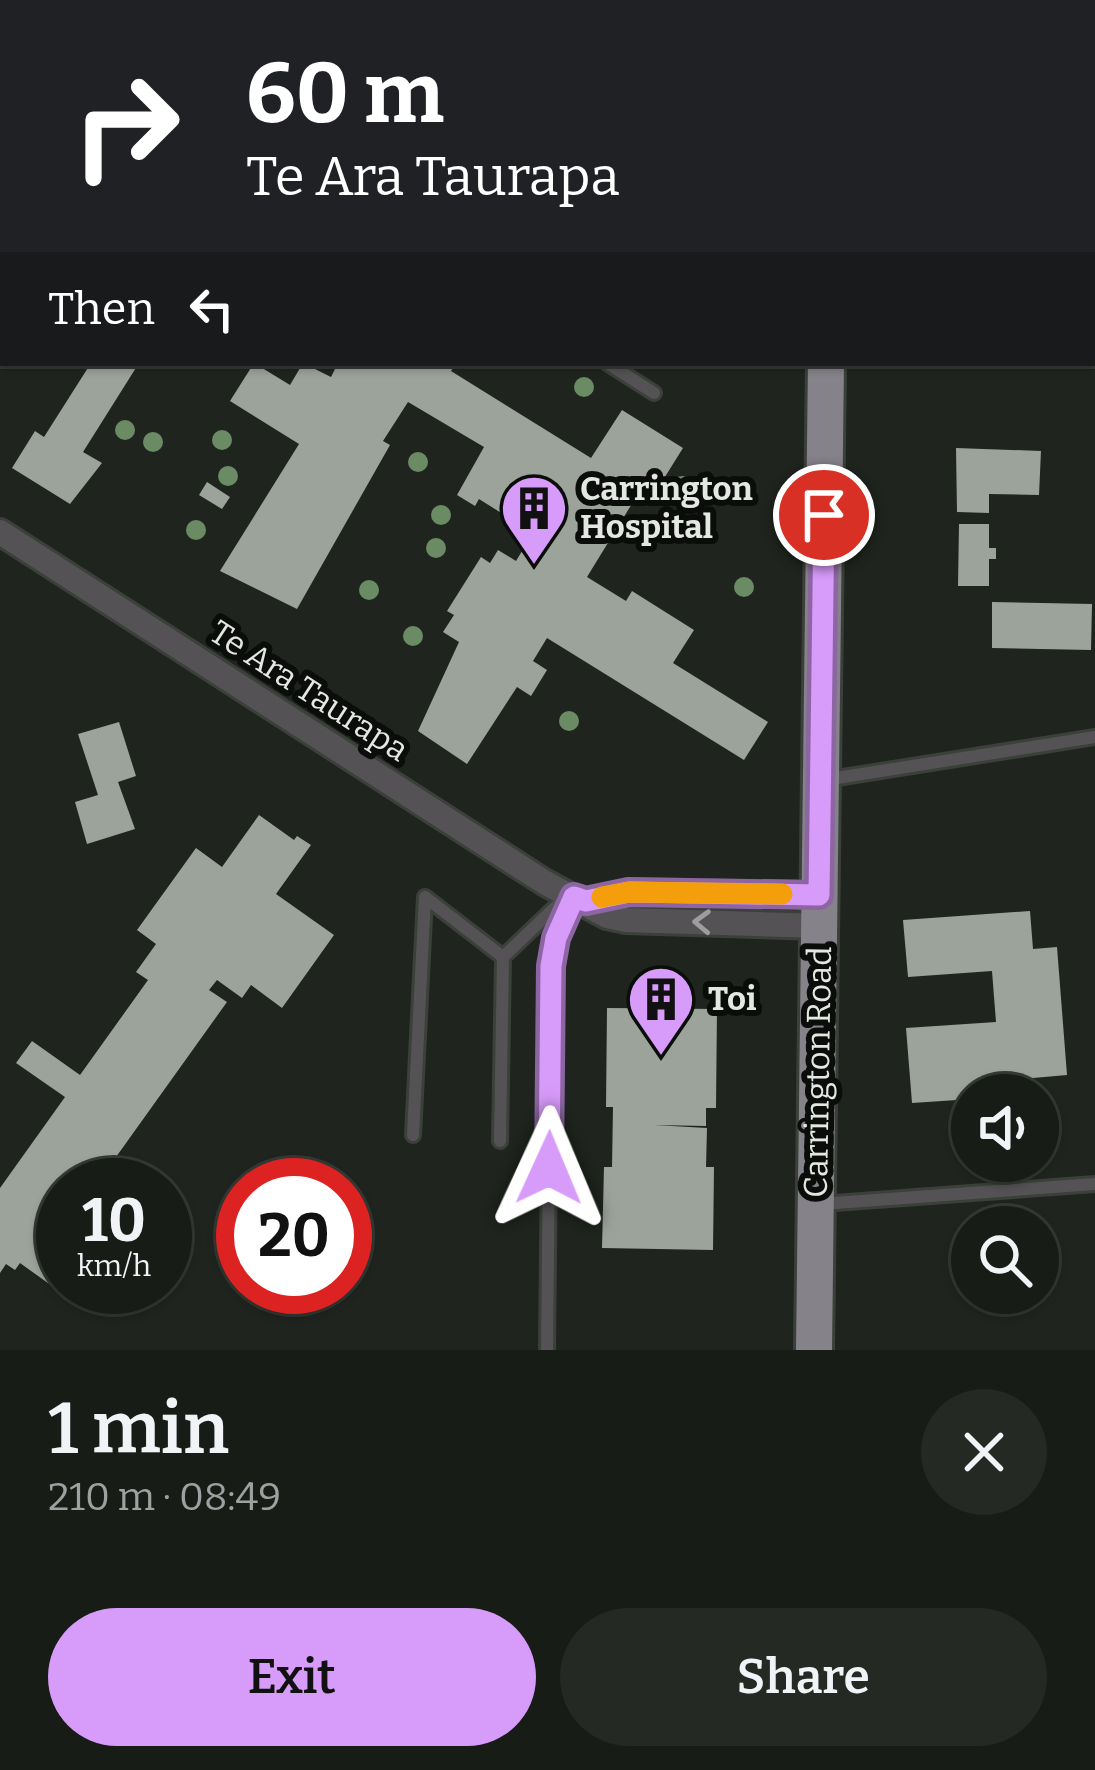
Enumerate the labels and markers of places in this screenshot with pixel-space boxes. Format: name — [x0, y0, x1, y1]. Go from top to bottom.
pin — [773, 464, 875, 566]
place label: Carrington Hospital — [580, 469, 753, 547]
building icon: Carrington Hospital — [499, 473, 569, 567]
building icon: Toi — [626, 964, 696, 1058]
place label: Toi — [708, 979, 756, 1019]

